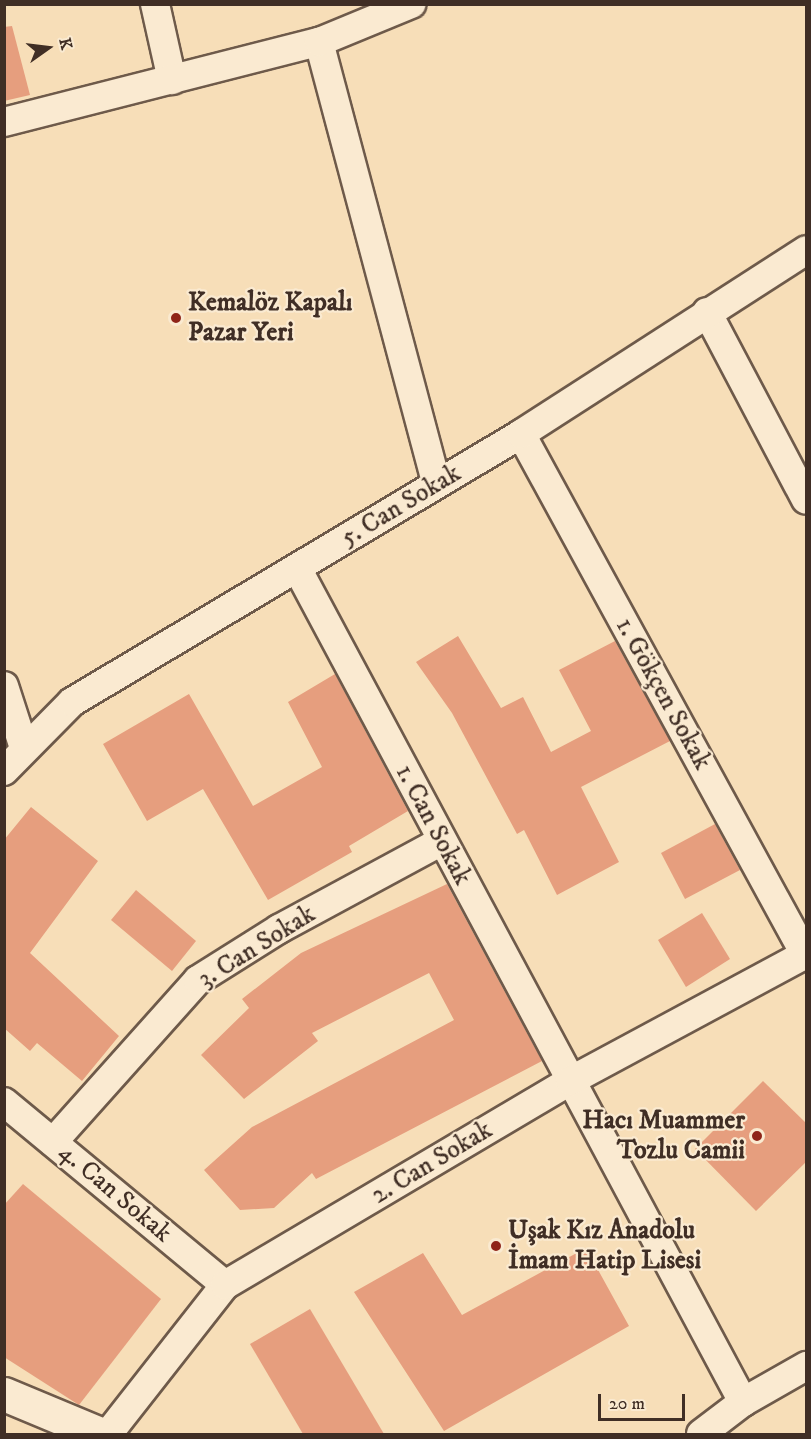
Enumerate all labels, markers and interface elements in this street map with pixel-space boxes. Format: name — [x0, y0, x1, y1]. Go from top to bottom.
north arrow — [18, 18, 78, 78]
text: K — [54, 36, 77, 52]
place label: Kemalöz Kapalı Pazar Yeri — [188, 287, 352, 348]
marker: Kemalöz Kapalı Pazar Yeri — [169, 311, 183, 325]
street label: 5. Can Sokak — [335, 458, 467, 554]
street label: 1. Gökçen Sokak — [608, 613, 718, 775]
street label: 1. Can Sokak — [388, 759, 478, 891]
street label: 3. Can Sokak — [193, 899, 321, 995]
place label: Hacı Muammer Tozlu Camii — [582, 1105, 745, 1166]
street label: 2. Can Sokak — [366, 1115, 498, 1211]
marker: Hacı Muammer Tozlu Camii — [750, 1129, 764, 1143]
street label: 4. Can Sokak — [52, 1137, 178, 1249]
place label: Uşak Kız Anadolu İmam Hatip Lisesi — [508, 1215, 701, 1276]
marker: Uşak Kız Anadolu İmam Hatip Lisesi — [489, 1239, 503, 1253]
scale bar — [601, 1382, 688, 1420]
text: 20 m — [609, 1393, 645, 1415]

